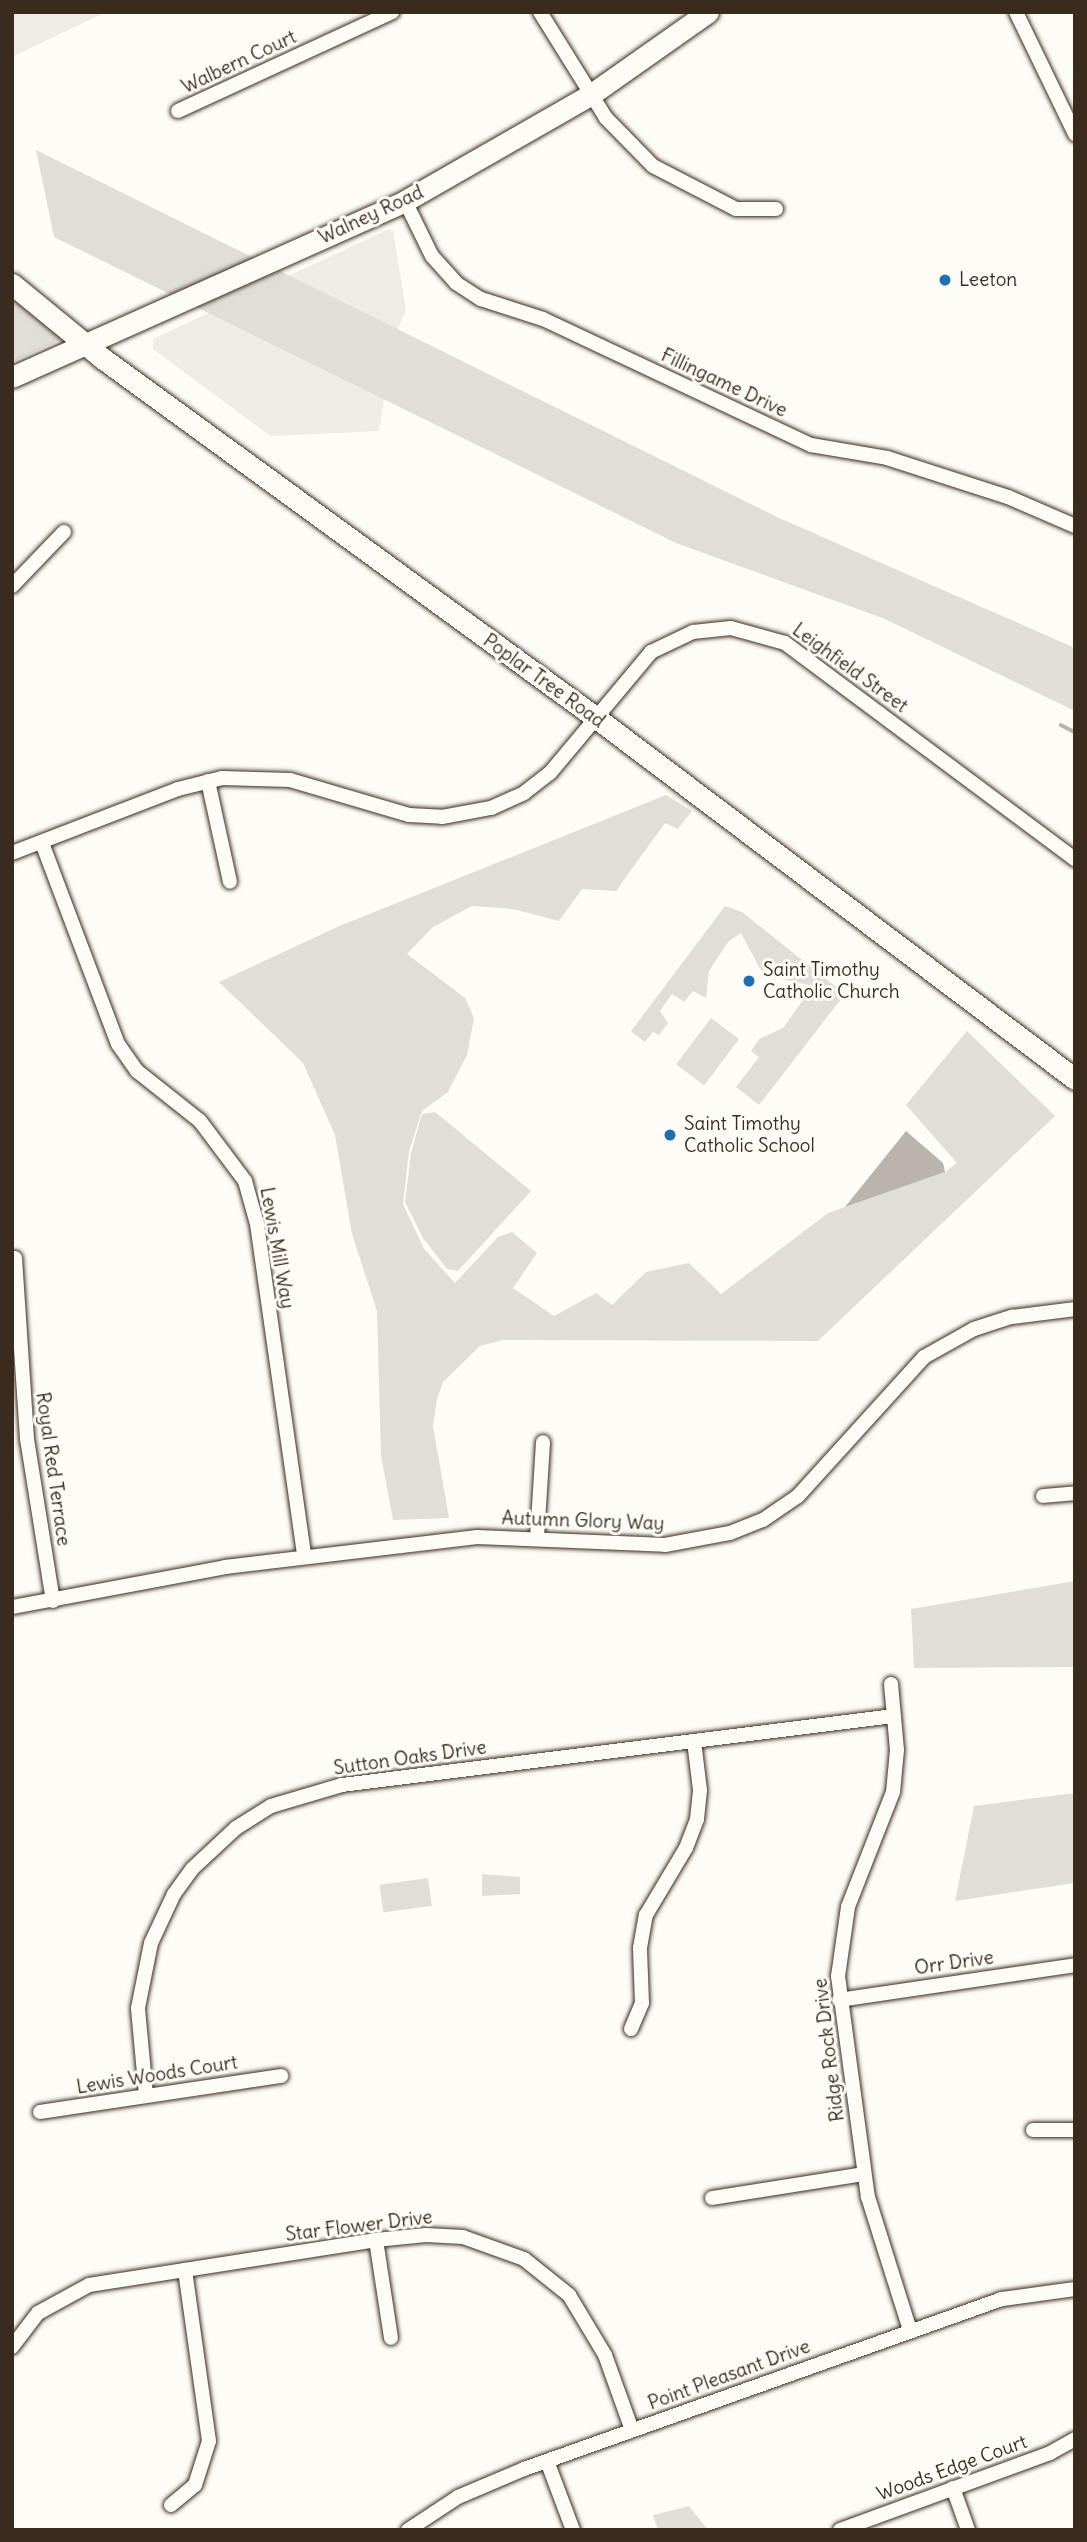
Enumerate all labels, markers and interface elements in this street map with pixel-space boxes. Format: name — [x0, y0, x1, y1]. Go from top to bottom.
street label: Walbern Court — [178, 25, 300, 99]
street label: Walney Road — [315, 181, 427, 249]
place label: Leeton — [959, 269, 1017, 291]
marker: Leeton — [937, 272, 953, 288]
street label: Fillingame Drive — [657, 344, 791, 422]
street label: Leighfield Street — [788, 618, 912, 718]
street label: Poplar Tree Road — [479, 629, 609, 733]
place label: Saint Timothy Catholic Church — [763, 959, 900, 1003]
marker: Saint Timothy Catholic Church — [741, 973, 757, 989]
place label: Saint Timothy Catholic School — [684, 1113, 815, 1157]
marker: Saint Timothy Catholic School — [662, 1127, 678, 1143]
street label: Lewis Mill Way — [255, 1185, 299, 1311]
street label: Royal Red Terrace — [31, 1391, 75, 1547]
street label: Autumn Glory Way — [501, 1507, 665, 1535]
street label: Sutton Oaks Drive — [332, 1736, 488, 1780]
street label: Orr Drive — [913, 1946, 995, 1980]
street label: Ridge Rock Drive — [809, 1977, 849, 2123]
street label: Lewis Woods Court — [75, 2051, 239, 2099]
street label: Star Flower Drive — [284, 2206, 434, 2246]
street label: Point Pleasant Drive — [645, 2335, 813, 2415]
street label: Woods Edge Court — [874, 2430, 1030, 2506]

